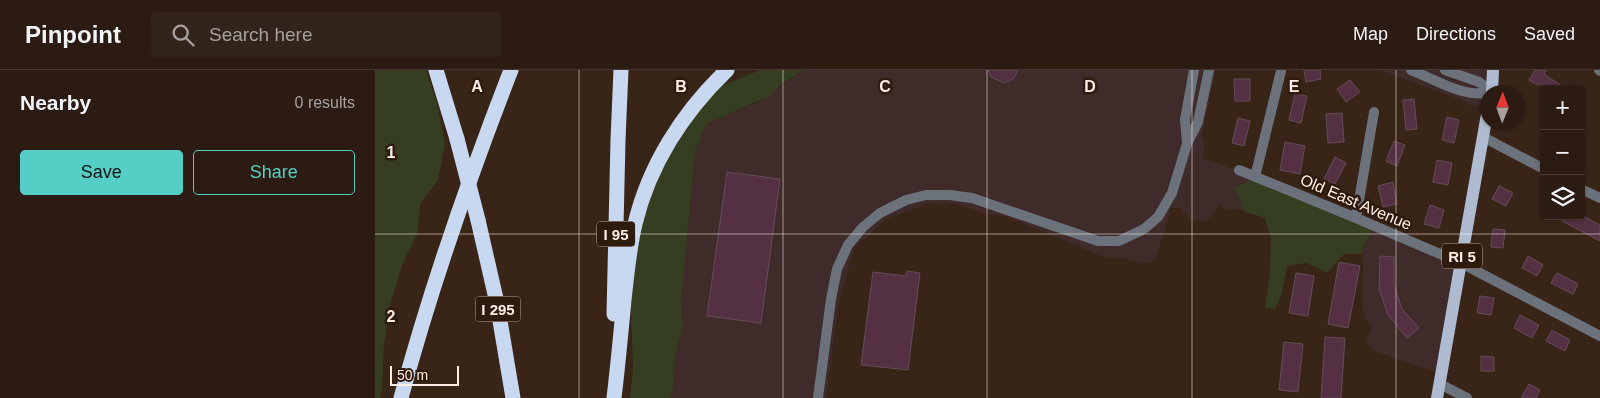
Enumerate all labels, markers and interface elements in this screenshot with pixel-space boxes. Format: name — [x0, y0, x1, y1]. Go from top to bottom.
search box — [151, 12, 501, 57]
text: Pinpoint — [25, 21, 121, 48]
icon: search — [169, 21, 197, 49]
text: Search here — [209, 24, 313, 45]
text: Map — [1353, 24, 1388, 44]
text: Directions — [1416, 24, 1496, 44]
text: Saved — [1524, 24, 1575, 44]
text: A — [471, 78, 483, 95]
text: B — [675, 78, 687, 95]
text: C — [879, 78, 891, 95]
text: D — [1084, 78, 1096, 95]
text: E — [1289, 78, 1300, 95]
north arrow — [1480, 85, 1525, 130]
map controls — [1540, 85, 1585, 220]
button: + — [1540, 85, 1585, 130]
text: Nearby — [20, 91, 91, 114]
text: 0 results — [295, 94, 355, 111]
button: − — [1540, 130, 1585, 175]
text: 1 — [387, 144, 396, 161]
button: Save — [20, 150, 183, 195]
button: Share — [193, 150, 355, 195]
street label: Old East Avenue — [1298, 171, 1414, 233]
button: layers — [1540, 175, 1585, 220]
road number: I 95 — [597, 222, 635, 246]
road number: RI 5 — [1442, 244, 1482, 268]
road number: I 295 — [475, 296, 521, 322]
text: 2 — [387, 308, 396, 325]
scale bar — [390, 363, 459, 386]
text: 50 m — [397, 367, 428, 383]

